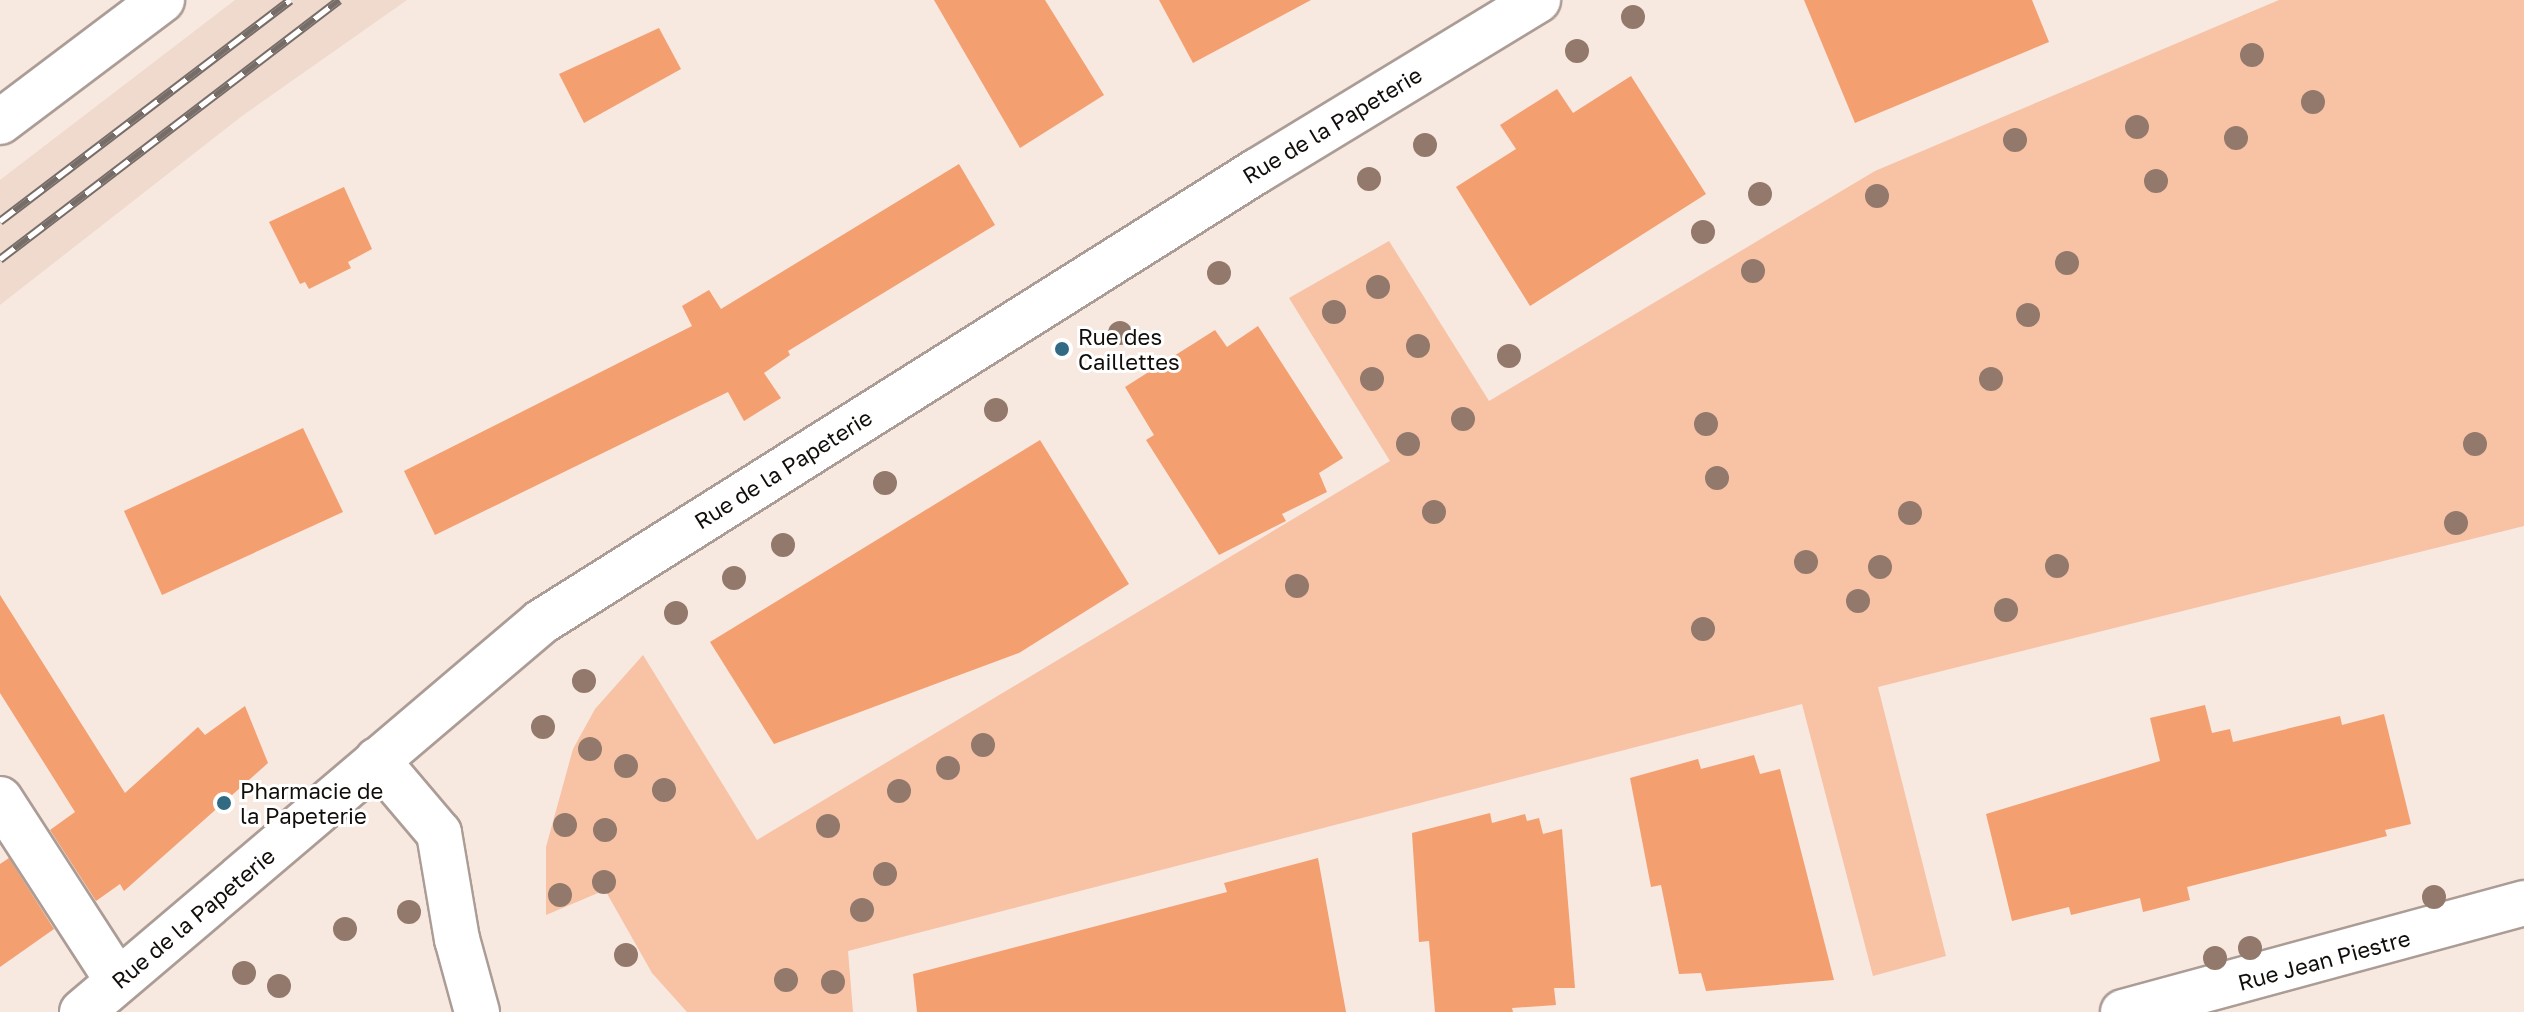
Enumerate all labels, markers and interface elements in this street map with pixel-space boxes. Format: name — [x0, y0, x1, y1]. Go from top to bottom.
street label: Rue de la Papeterie — [1238, 61, 1426, 189]
place label: Rue des Caillettes — [1078, 323, 1180, 374]
marker: Rue des Caillettes — [1053, 340, 1071, 358]
street label: Rue de la Papeterie — [689, 404, 877, 534]
place label: Pharmacie de la Papeterie — [240, 777, 383, 828]
marker: Pharmacie de la Papeterie — [215, 794, 233, 812]
street label: Rue de la Papeterie — [106, 842, 280, 994]
street label: Rue Jean Piestre — [2235, 924, 2413, 996]

